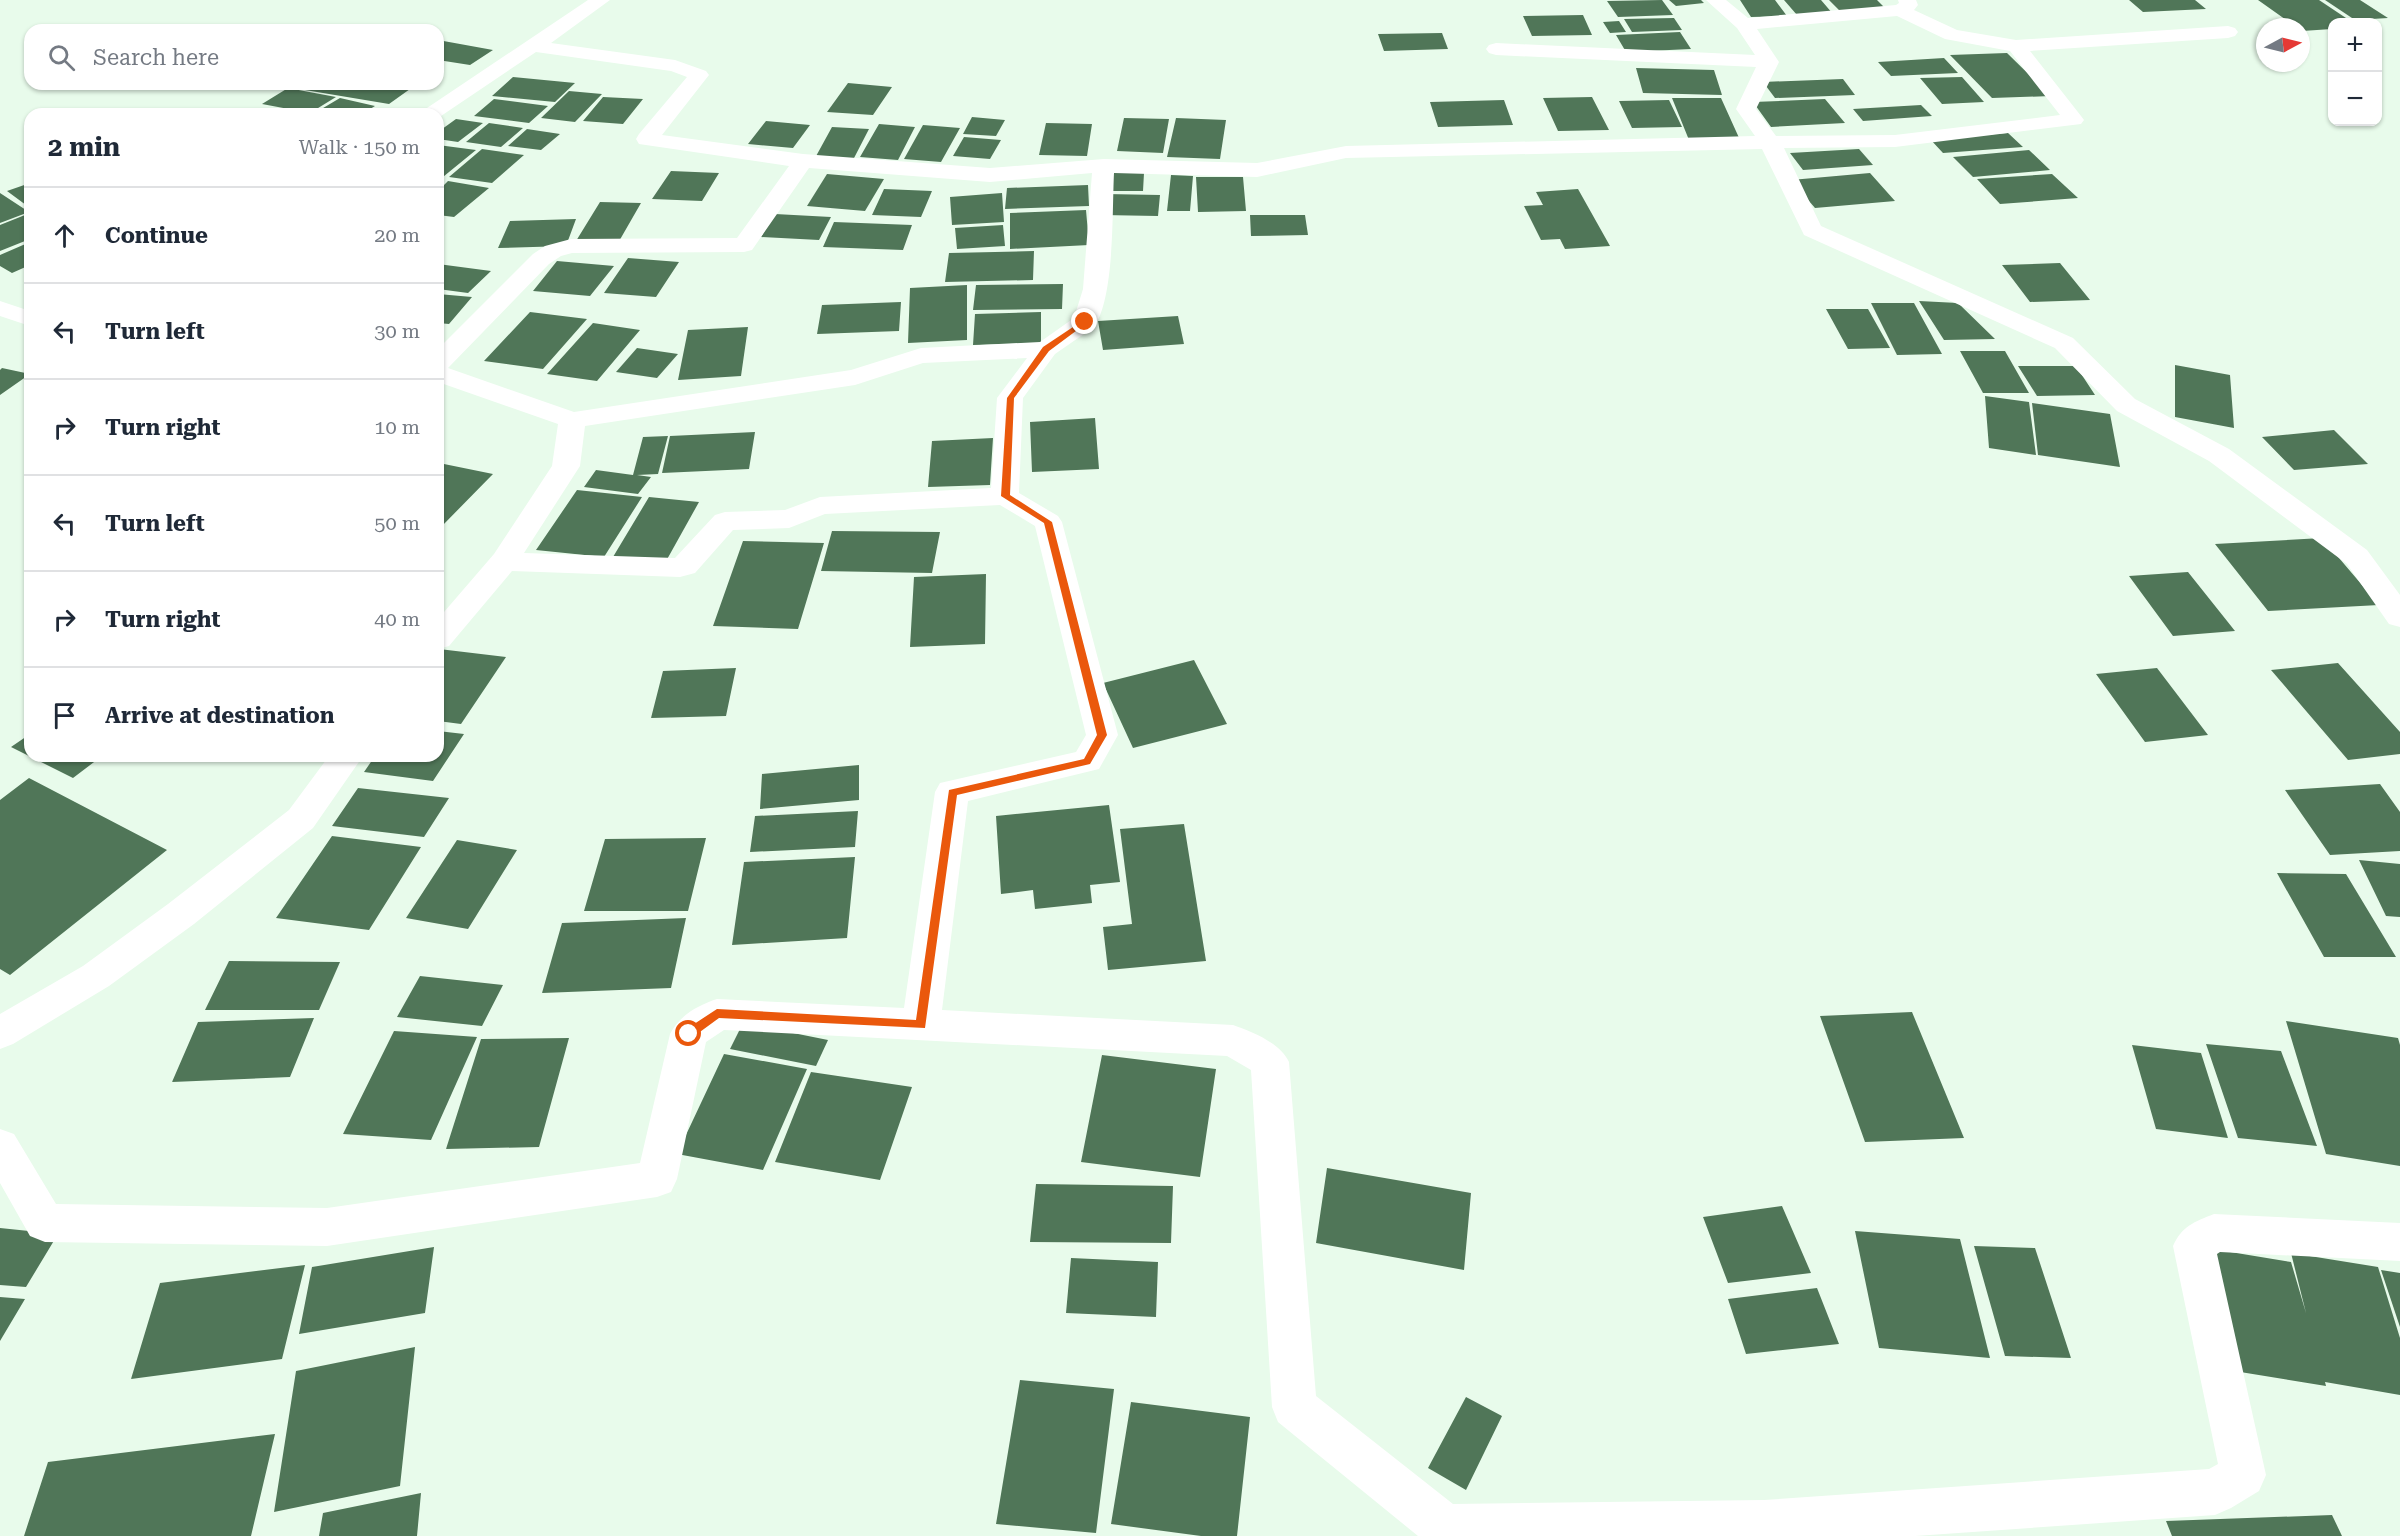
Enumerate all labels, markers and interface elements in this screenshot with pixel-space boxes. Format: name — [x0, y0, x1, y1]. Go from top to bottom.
north arrow — [2256, 18, 2310, 72]
map controls — [2328, 18, 2382, 126]
button: + — [2328, 18, 2382, 72]
search box — [24, 24, 444, 90]
icon: search — [45, 41, 78, 74]
text: Search here — [93, 45, 219, 70]
button: − — [2328, 72, 2382, 126]
text: 2 min — [48, 132, 120, 162]
text: Walk · 150 m — [299, 135, 420, 159]
icon: ahead — [48, 219, 81, 252]
text: Continue — [105, 223, 208, 248]
text: 20 m — [374, 223, 420, 247]
route end — [1071, 308, 1097, 334]
icon: left — [48, 315, 81, 348]
text: Turn left — [105, 319, 205, 344]
text: 30 m — [374, 319, 420, 343]
icon: right — [48, 411, 81, 444]
text: Turn right — [105, 415, 220, 440]
text: 10 m — [374, 415, 420, 439]
icon: left — [48, 507, 81, 540]
text: Turn left — [105, 511, 205, 536]
text: 50 m — [374, 511, 420, 535]
icon: right — [48, 603, 81, 636]
text: Turn right — [105, 607, 220, 632]
text: 40 m — [374, 607, 420, 631]
icon: arrive — [48, 699, 81, 732]
text: Arrive at destination — [105, 703, 334, 728]
route start — [675, 1020, 701, 1046]

